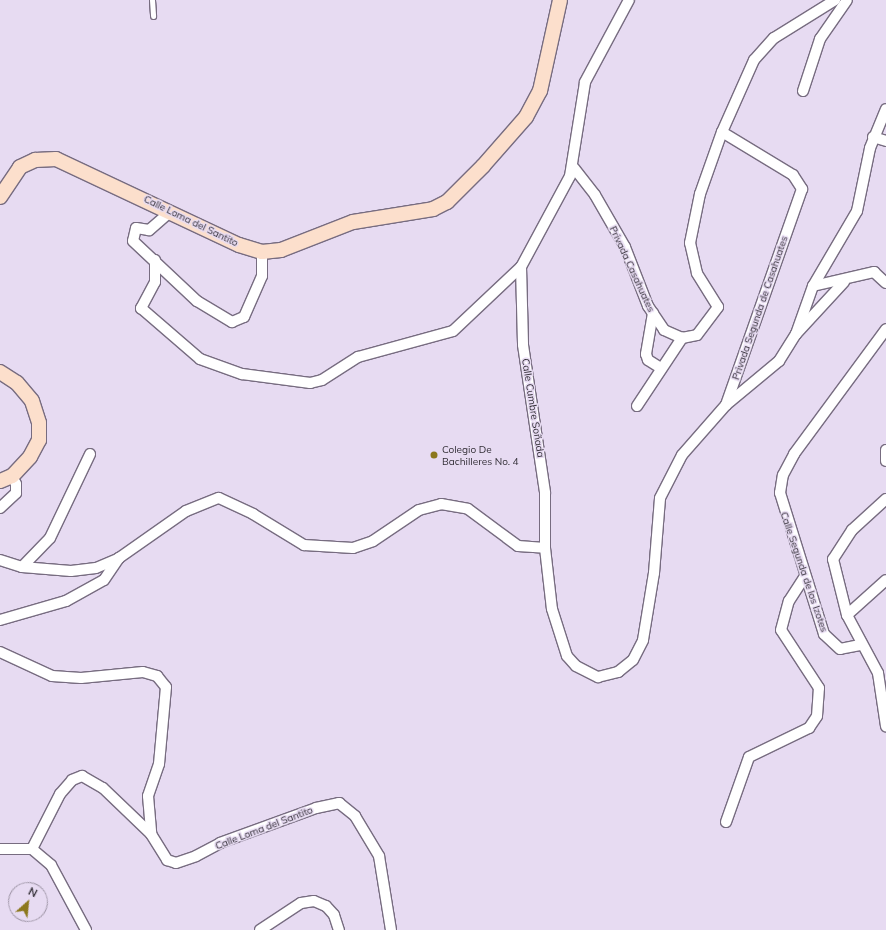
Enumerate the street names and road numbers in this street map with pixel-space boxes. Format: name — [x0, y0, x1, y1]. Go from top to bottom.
street label: Calle Loma del Santito — [142, 193, 240, 249]
street label: Privada Casahuates — [607, 224, 657, 314]
street label: Privada Segunda de Casahuates — [730, 234, 790, 382]
street label: Calle Cumbre Soñada — [519, 358, 547, 458]
street label: Calle Segunda de los Izotes — [778, 510, 830, 634]
street label: Calle Loma del Santito — [214, 804, 314, 852]

